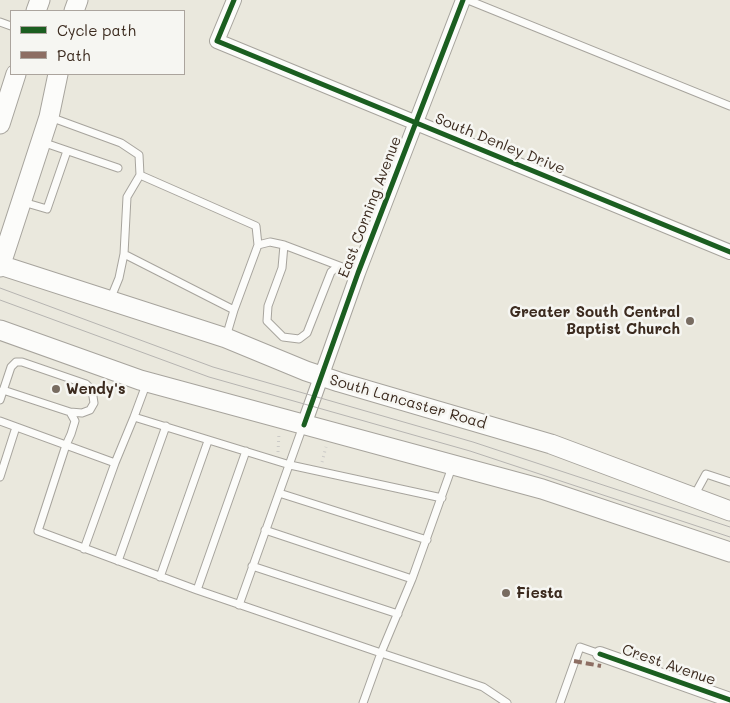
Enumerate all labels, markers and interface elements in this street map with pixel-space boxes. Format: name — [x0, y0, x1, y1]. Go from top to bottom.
legend — [10, 10, 185, 75]
text: Cycle path — [57, 20, 136, 40]
text: Path — [57, 45, 91, 65]
street label: South Denley Drive — [432, 110, 568, 178]
street label: East Corning Avenue — [335, 134, 405, 280]
place label: Greater South Central Baptist Church — [509, 303, 680, 338]
marker: Greater South Central Baptist Church — [684, 315, 696, 327]
street label: South Lancaster Road — [328, 371, 488, 433]
place label: Wendy's — [66, 380, 126, 398]
marker: Wendy's — [50, 383, 62, 395]
place label: Fiesta — [516, 584, 563, 602]
marker: Fiesta — [500, 587, 512, 599]
street label: Crest Avenue — [620, 641, 718, 689]

